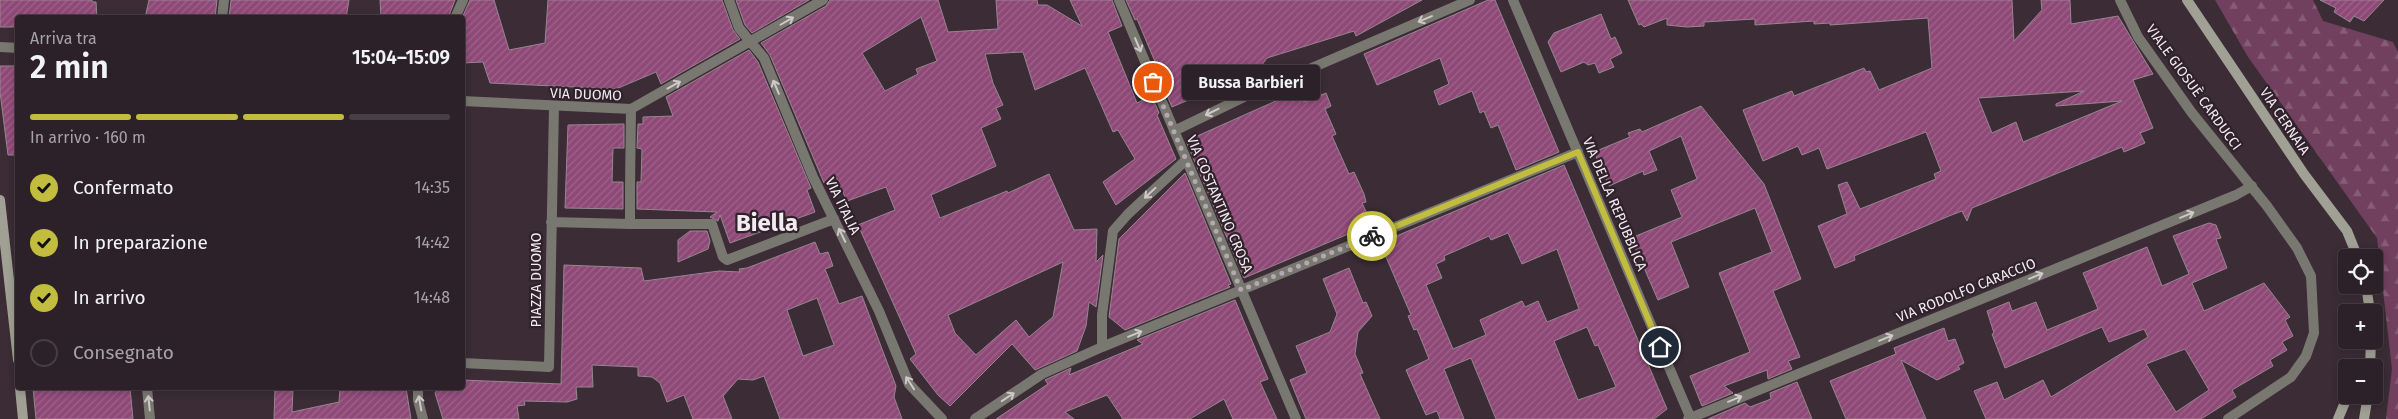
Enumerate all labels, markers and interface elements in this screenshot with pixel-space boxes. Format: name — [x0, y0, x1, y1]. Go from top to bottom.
one-way arrow — [1418, 15, 1433, 25]
one-way arrow — [780, 16, 794, 26]
street label: VIALE GIOSUÈ CARDUCCI — [2142, 21, 2246, 153]
text: Arriva tra — [30, 29, 97, 48]
one-way arrow — [1133, 37, 1143, 52]
text: 15:04–15:09 — [352, 46, 450, 69]
text: 2 min — [30, 48, 109, 86]
pin — [1132, 61, 1174, 103]
callout: Bussa Barbieri — [1183, 64, 1320, 100]
icon: bag — [1139, 68, 1167, 96]
text: Bussa Barbieri — [1198, 73, 1304, 92]
one-way arrow — [666, 80, 680, 90]
one-way arrow — [771, 80, 780, 95]
street label: VIA DUOMO — [550, 85, 622, 104]
street label: VIA CERNAIA — [2256, 85, 2313, 158]
one-way arrow — [1205, 108, 1220, 117]
text: In arrivo · 160 m — [30, 128, 146, 147]
street label: VIA COSTANTINO CROSA — [1183, 133, 1256, 276]
street label: VIA DELLA REPUBBLICA — [1579, 135, 1650, 273]
icon: check — [30, 174, 58, 202]
street label: VIA ITALIA — [821, 175, 864, 238]
text: Confermato — [73, 176, 174, 199]
text: 14:35 — [415, 178, 450, 197]
one-way arrow — [1144, 187, 1157, 199]
district label: Biella — [736, 209, 798, 237]
one-way arrow — [2178, 210, 2194, 219]
courier — [1347, 211, 1397, 261]
icon: bike — [1358, 222, 1386, 250]
one-way arrow — [837, 228, 847, 243]
icon: check — [30, 229, 58, 257]
text: In preparazione — [73, 231, 208, 254]
text: 14:42 — [415, 233, 450, 252]
street label: PIAZZA DUOMO — [528, 233, 545, 327]
map controls — [2338, 249, 2383, 404]
button: locate — [2338, 249, 2383, 294]
street label: VIA RODOLFO CARACCIO — [1894, 255, 2038, 326]
one-way arrow — [2028, 271, 2043, 280]
icon: check — [30, 284, 58, 312]
text: In arrivo — [73, 286, 146, 309]
text: 14:48 — [413, 288, 450, 307]
button: + — [2338, 304, 2383, 349]
pin — [1639, 326, 1681, 368]
one-way arrow — [1127, 328, 1142, 338]
one-way arrow — [1878, 332, 1893, 342]
icon: home — [1646, 333, 1674, 361]
text: Consegnato — [73, 341, 174, 364]
button: − — [2338, 359, 2383, 404]
one-way arrow — [905, 376, 915, 390]
one-way arrow — [1001, 392, 1015, 402]
one-way arrow — [1727, 394, 1742, 404]
one-way arrow — [144, 396, 154, 412]
one-way arrow — [414, 396, 424, 412]

